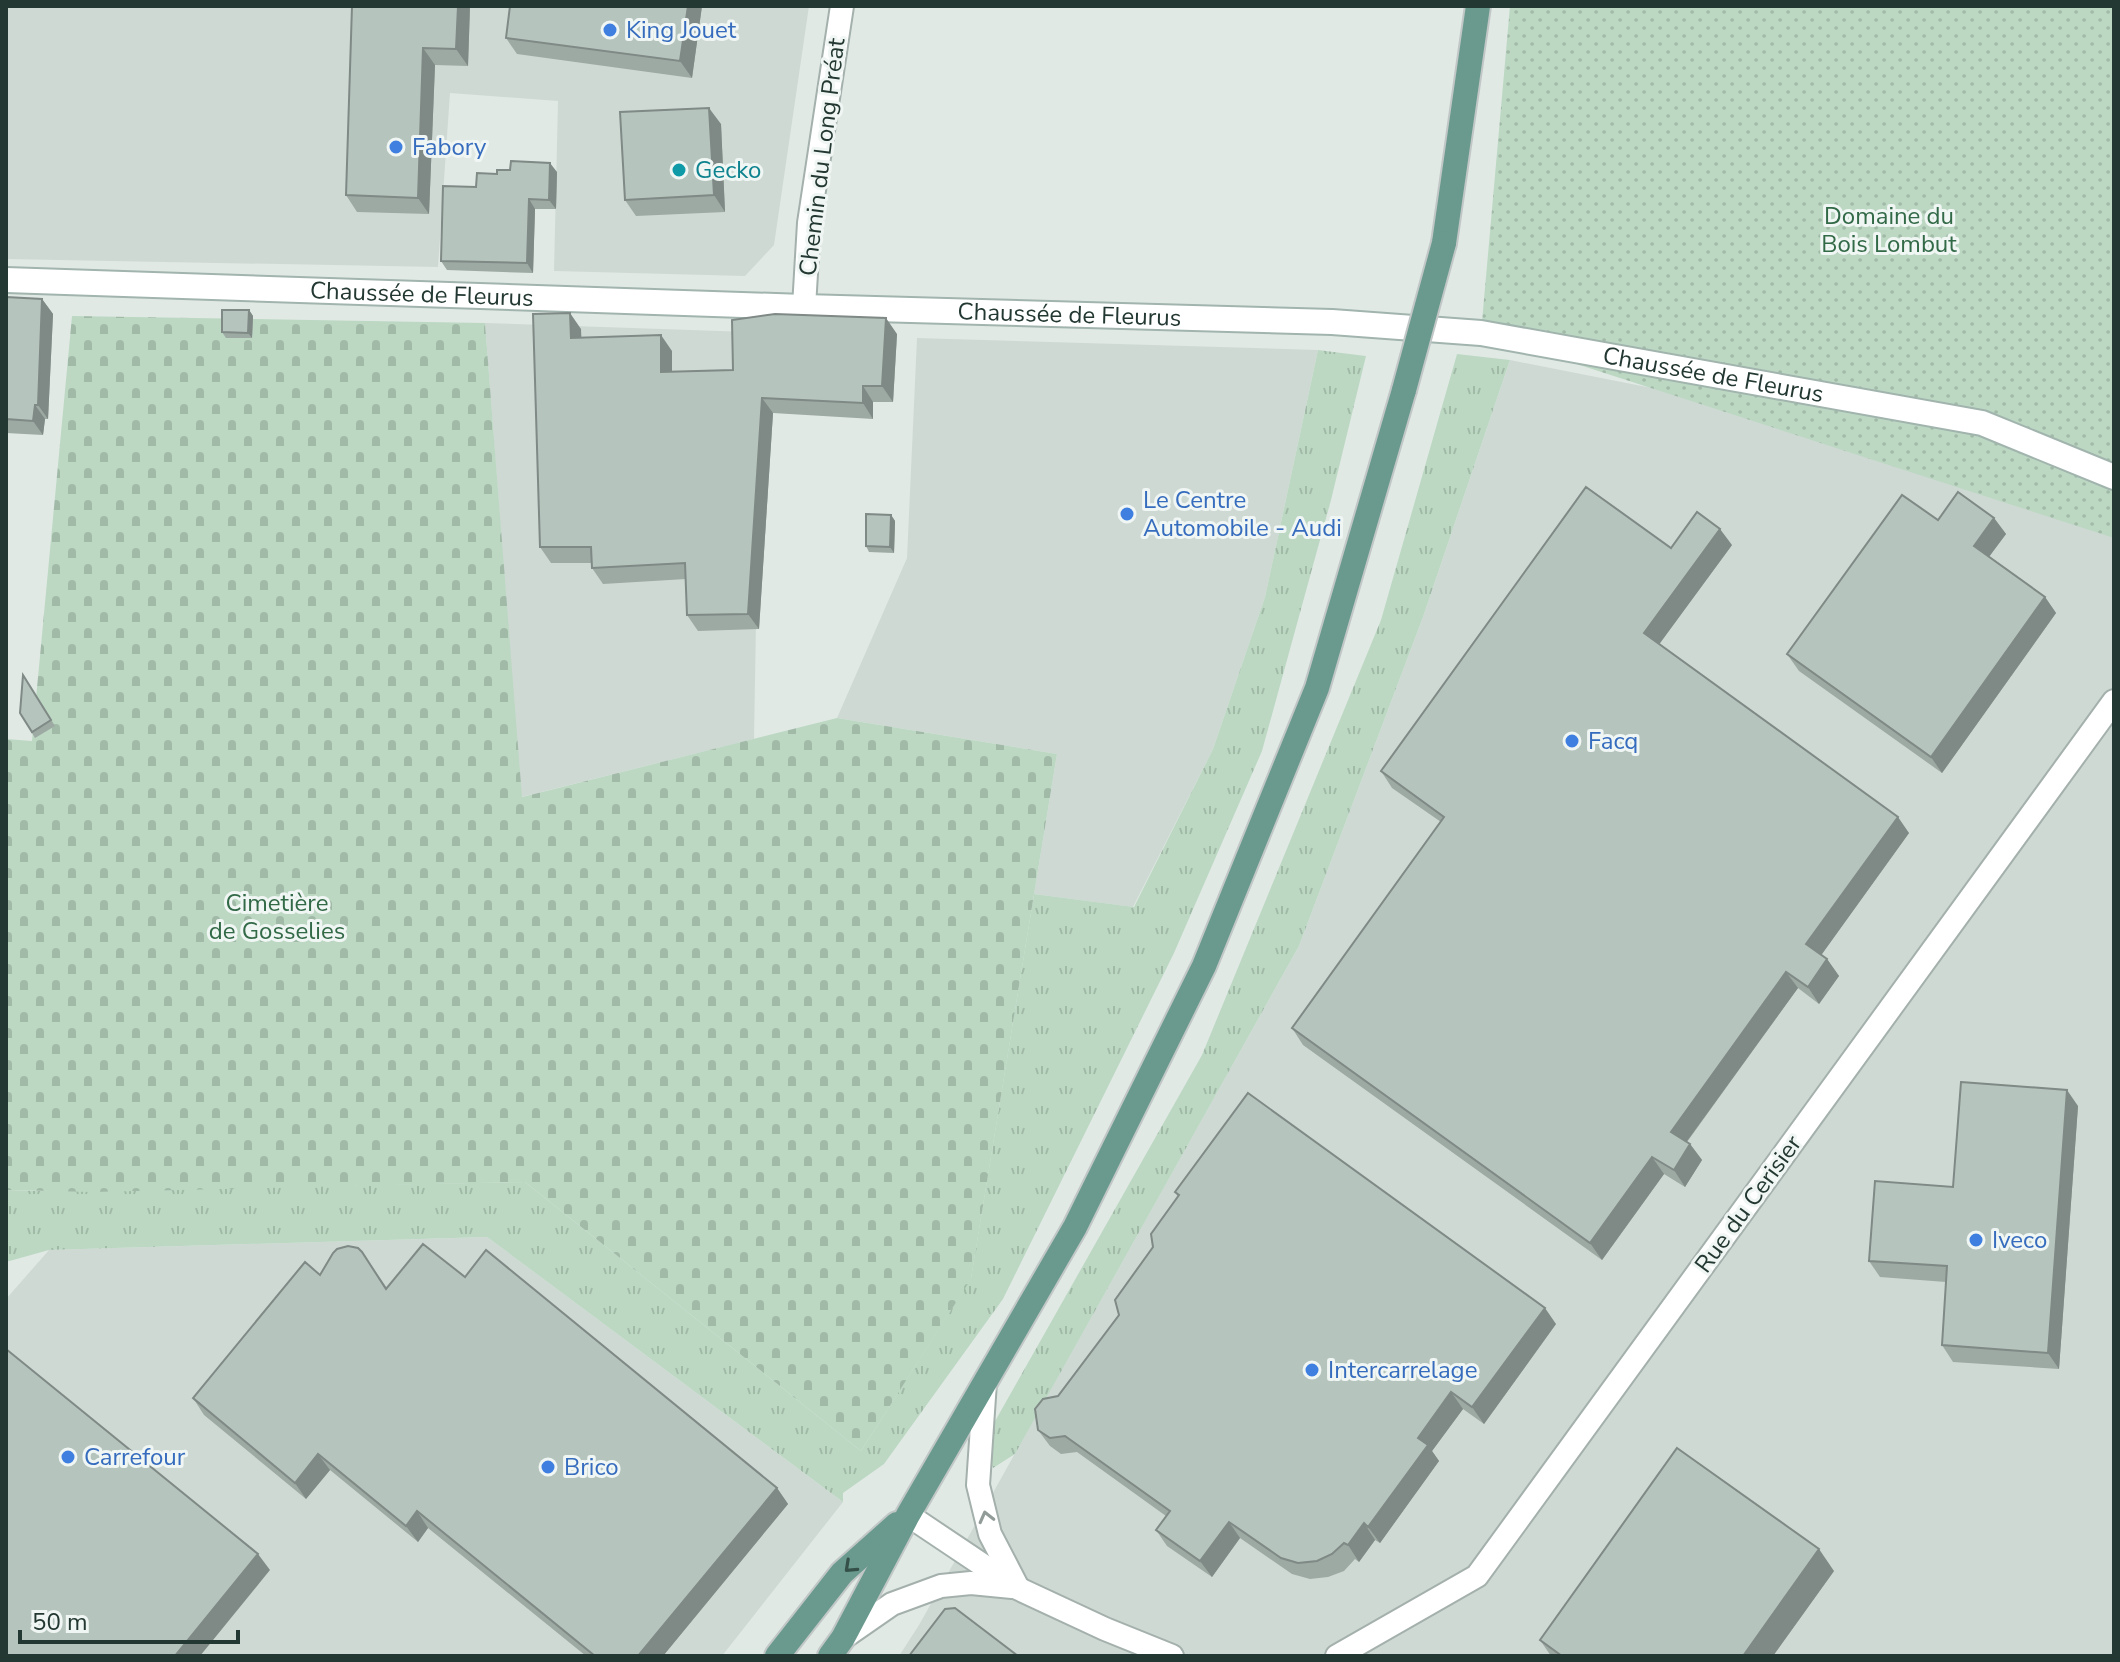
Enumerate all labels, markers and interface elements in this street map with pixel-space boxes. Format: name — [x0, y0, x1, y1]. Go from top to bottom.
place label: King Jouet — [626, 14, 737, 46]
marker: King Jouet — [601, 21, 619, 39]
street label: Chemin du Long Préat — [792, 36, 853, 278]
place label: Fabory — [412, 131, 487, 163]
marker: Fabory — [387, 138, 405, 156]
place label: Gecko — [695, 154, 761, 186]
marker: Gecko — [670, 161, 688, 179]
park label: Domaine du Bois Lombut — [1821, 200, 1957, 260]
street label: Chaussée de Fleurus — [309, 274, 534, 314]
street label: Chaussée de Fleurus — [957, 295, 1182, 334]
street label: Chaussée de Fleurus — [1600, 339, 1826, 410]
place label: Le Centre Automobile - Audi — [1143, 484, 1342, 544]
marker: Le Centre Automobile - Audi — [1118, 505, 1136, 523]
place label: Facq — [1588, 725, 1638, 757]
marker: Facq — [1563, 732, 1581, 750]
park label: Cimetière de Gosselies — [209, 887, 345, 947]
street label: Rue du Cerisier — [1687, 1128, 1809, 1279]
place label: Iveco — [1992, 1224, 2047, 1256]
marker: Iveco — [1967, 1231, 1985, 1249]
place label: Intercarrelage — [1328, 1354, 1477, 1386]
marker: Intercarrelage — [1303, 1361, 1321, 1379]
place label: Carrefour — [84, 1441, 186, 1473]
marker: Carrefour — [59, 1448, 77, 1466]
place label: Brico — [564, 1451, 619, 1483]
marker: Brico — [539, 1458, 557, 1476]
one-way arrow — [978, 1510, 995, 1524]
one-way arrow — [844, 1557, 859, 1571]
scale bar — [20, 1594, 238, 1644]
text: 50 m — [32, 1606, 88, 1638]

